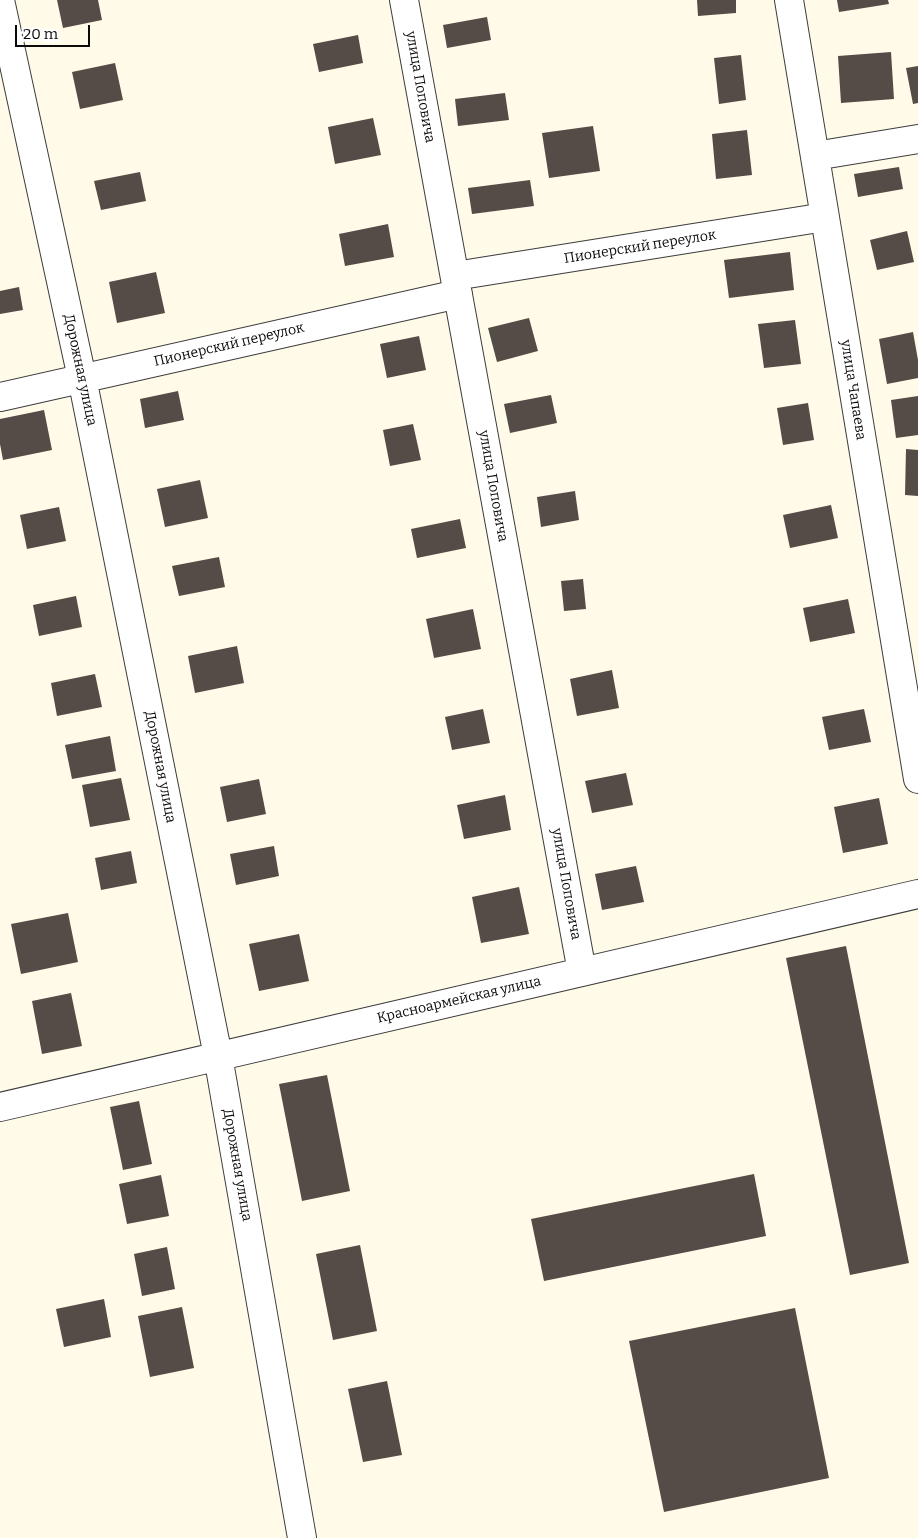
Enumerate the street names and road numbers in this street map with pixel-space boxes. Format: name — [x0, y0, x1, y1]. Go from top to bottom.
street label: улица Поповича — [402, 30, 438, 144]
street label: Пионерский переулок — [563, 227, 717, 267]
street label: Дорожная улица — [60, 313, 100, 427]
street label: Пионерский переулок — [152, 320, 306, 370]
street label: улица Чапаева — [837, 339, 869, 441]
street label: улица Поповича — [475, 429, 511, 543]
street label: Дорожная улица — [141, 710, 179, 824]
street label: улица Поповича — [548, 827, 584, 941]
street label: Красноармейская улица — [375, 973, 543, 1027]
street label: Дорожная улица — [219, 1108, 255, 1222]

